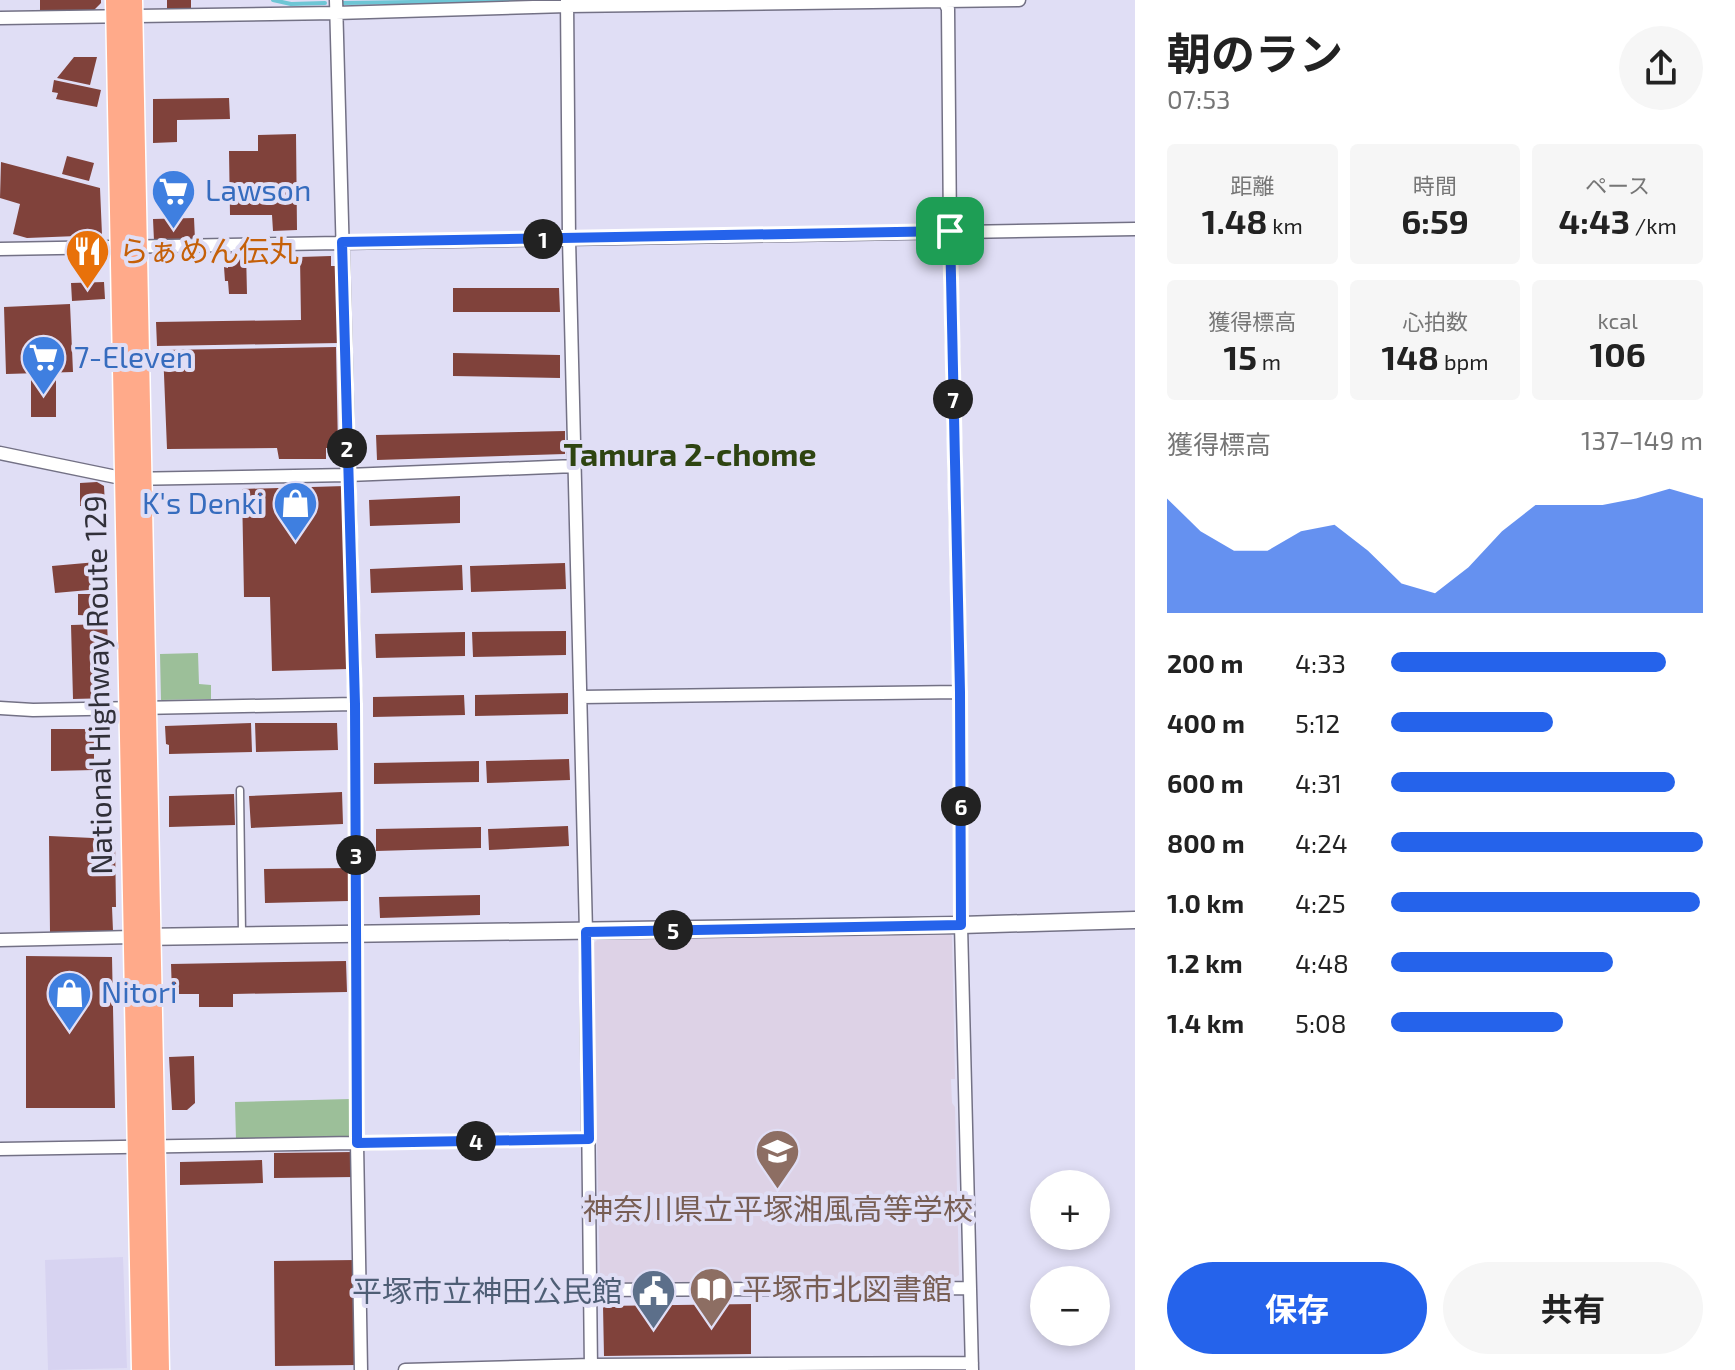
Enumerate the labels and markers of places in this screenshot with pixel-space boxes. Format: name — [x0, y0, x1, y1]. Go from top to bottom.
supermarket icon: Lawson — [150, 167, 198, 230]
place label: Lawson — [205, 171, 311, 207]
pin — [916, 197, 984, 265]
pin: 1 — [523, 219, 563, 259]
restaurant icon: らぁめん伝丸 — [64, 228, 112, 291]
place label: らぁめん伝丸 — [119, 232, 299, 268]
supermarket icon: 7-Eleven — [19, 334, 67, 397]
place label: 7-Eleven — [74, 338, 193, 374]
pin: 7 — [933, 379, 973, 419]
pin: 2 — [327, 428, 367, 468]
shop icon: K's Denki — [271, 480, 319, 543]
place label: K's Denki — [142, 484, 264, 520]
pin: 6 — [941, 786, 981, 826]
pin: 3 — [336, 835, 376, 875]
pin: 5 — [653, 910, 693, 950]
shop icon: Nitori — [46, 969, 94, 1032]
place label: Nitori — [101, 973, 178, 1009]
pin: 4 — [456, 1121, 496, 1161]
school or university icon: 神奈川県立平塚湘風高等学校 — [754, 1128, 802, 1191]
place label: 神奈川県立平塚湘風高等学校 — [583, 1190, 973, 1226]
library icon: 平塚市北図書館 — [687, 1266, 735, 1329]
public building icon: 平塚市立神田公民館 — [629, 1268, 677, 1331]
place label: 平塚市北図書館 — [742, 1270, 952, 1306]
place label: 平塚市立神田公民館 — [352, 1272, 622, 1308]

